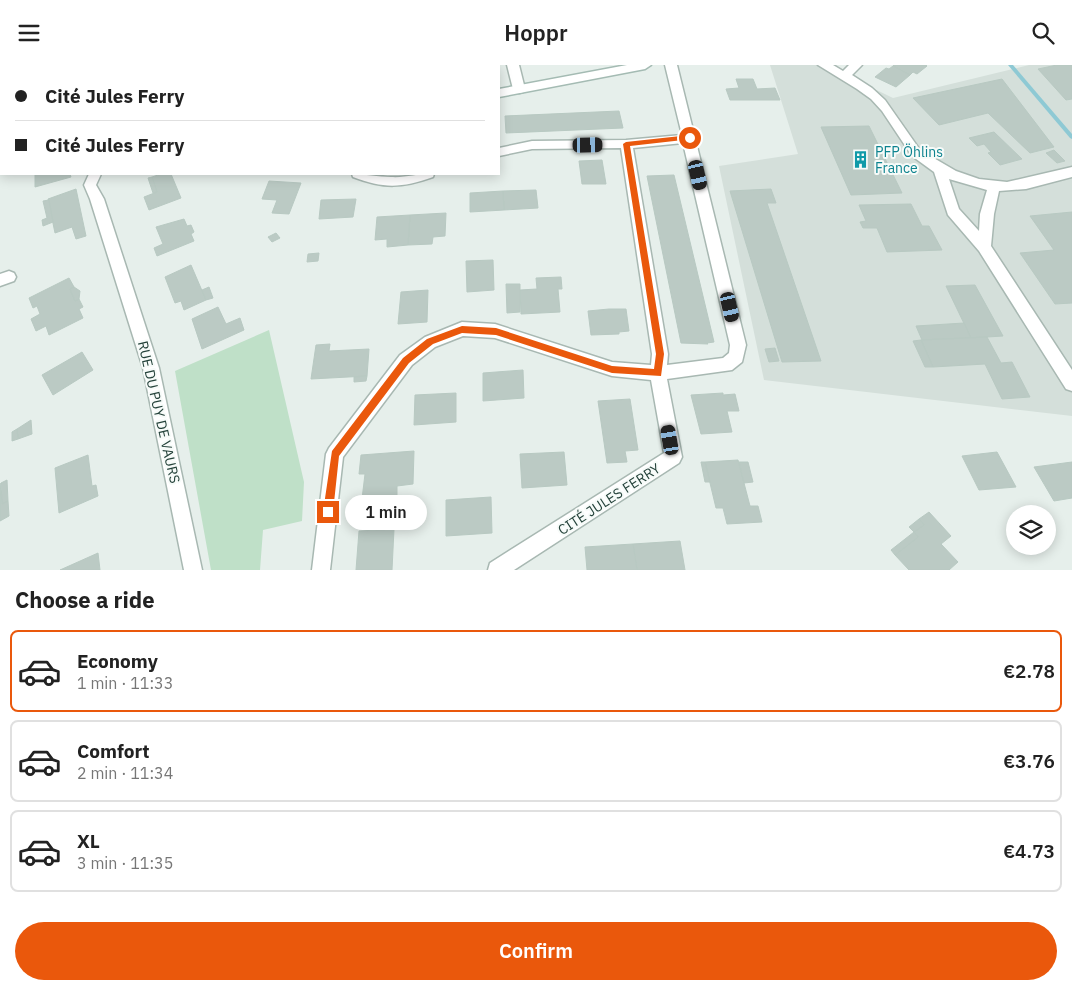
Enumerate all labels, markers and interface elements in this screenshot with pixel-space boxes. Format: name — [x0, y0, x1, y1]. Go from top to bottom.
text: Hoppr — [504, 18, 568, 47]
icon: menu — [15, 19, 43, 47]
icon: search — [1029, 19, 1057, 47]
text: Cité Jules Ferry — [45, 84, 184, 108]
route start — [679, 127, 701, 149]
text: Cité Jules Ferry — [45, 133, 184, 157]
car — [572, 137, 603, 153]
place label: PFP Öhlins France — [875, 143, 943, 177]
building icon: PFP Öhlins France — [851, 150, 871, 170]
car — [687, 159, 708, 191]
car — [719, 291, 740, 323]
street label: RUE DU PUY DE VAURS — [134, 339, 184, 485]
car — [660, 424, 679, 456]
street label: CITÉ JULES FERRY — [554, 458, 664, 539]
callout: 1 min — [346, 495, 428, 529]
route end — [317, 501, 339, 523]
text: 1 min — [365, 502, 407, 522]
map controls — [1006, 505, 1056, 555]
button: layers — [1006, 505, 1056, 555]
text: Choose a ride — [15, 585, 155, 614]
icon: car — [17, 649, 62, 694]
text: Economy — [77, 649, 158, 673]
text: €2.78 — [1003, 659, 1055, 683]
text: 1 min · 11:33 — [77, 673, 173, 693]
icon: car — [17, 739, 62, 784]
text: Comfort — [77, 739, 150, 763]
text: €3.76 — [1003, 749, 1055, 773]
text: 2 min · 11:34 — [77, 763, 173, 783]
icon: car — [17, 829, 62, 874]
text: XL — [77, 829, 100, 853]
text: €4.73 — [1003, 839, 1055, 863]
text: 3 min · 11:35 — [77, 853, 173, 873]
button: Confirm — [15, 922, 1057, 980]

